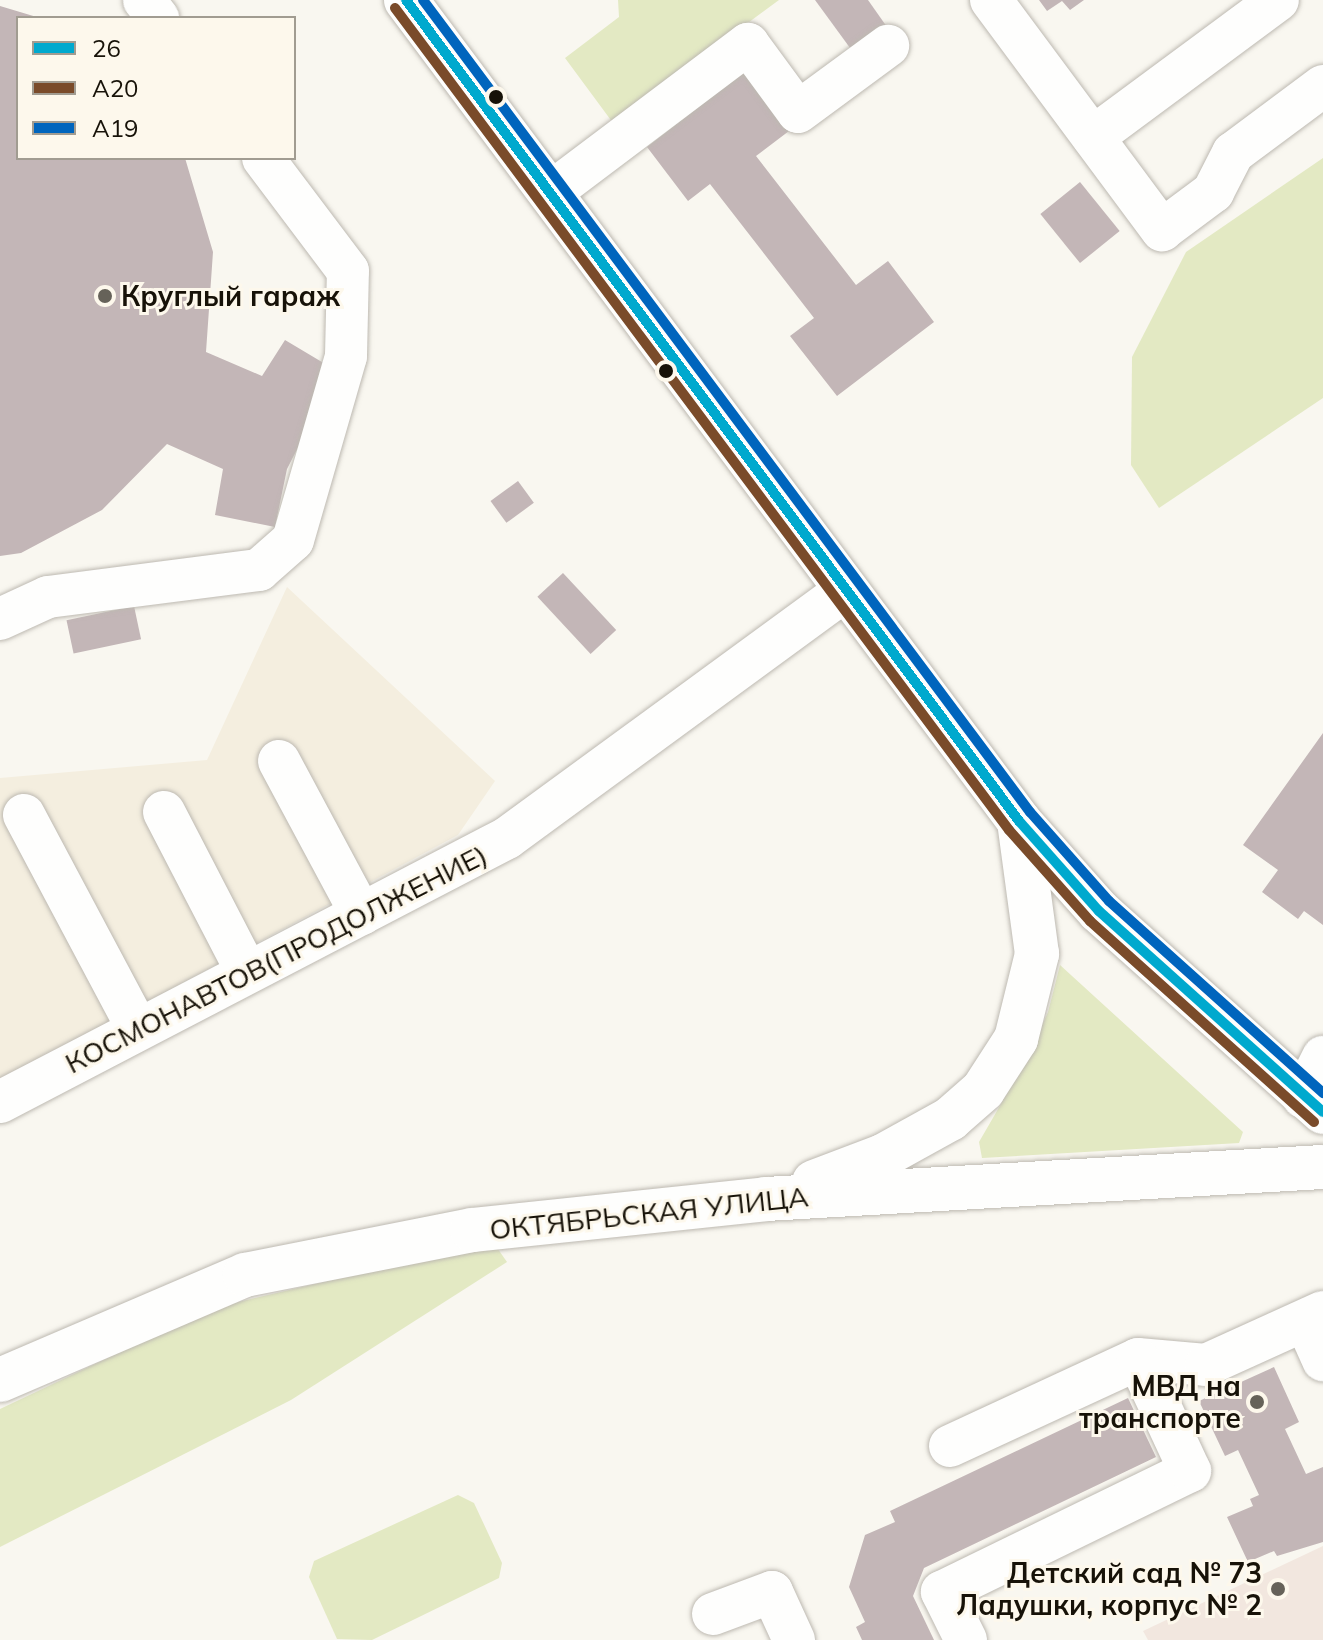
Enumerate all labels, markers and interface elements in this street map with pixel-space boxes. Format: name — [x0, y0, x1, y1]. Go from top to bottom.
legend — [16, 16, 296, 160]
text: 26 — [92, 33, 121, 63]
text: А20 — [92, 73, 138, 103]
unlabelled marker — [488, 89, 504, 105]
text: A19 — [92, 113, 138, 143]
place label: Круглый гараж — [121, 279, 340, 313]
marker: Круглый гараж — [96, 287, 114, 305]
unlabelled marker — [658, 363, 674, 379]
street label: КОСМОНАВТОВ(ПРОДОЛЖЕНИЕ) — [60, 838, 492, 1080]
street label: ОКТЯБРЬСКАЯ УЛИЦА — [488, 1180, 810, 1246]
place label: МВД на транспорте — [1079, 1369, 1241, 1435]
marker: МВД на транспорте — [1248, 1393, 1266, 1411]
place label: Детский сад № 73 Ладушки, корпус № 2 — [957, 1556, 1262, 1622]
marker: Детский сад № 73 Ладушки, корпус № 2 — [1269, 1580, 1287, 1598]

